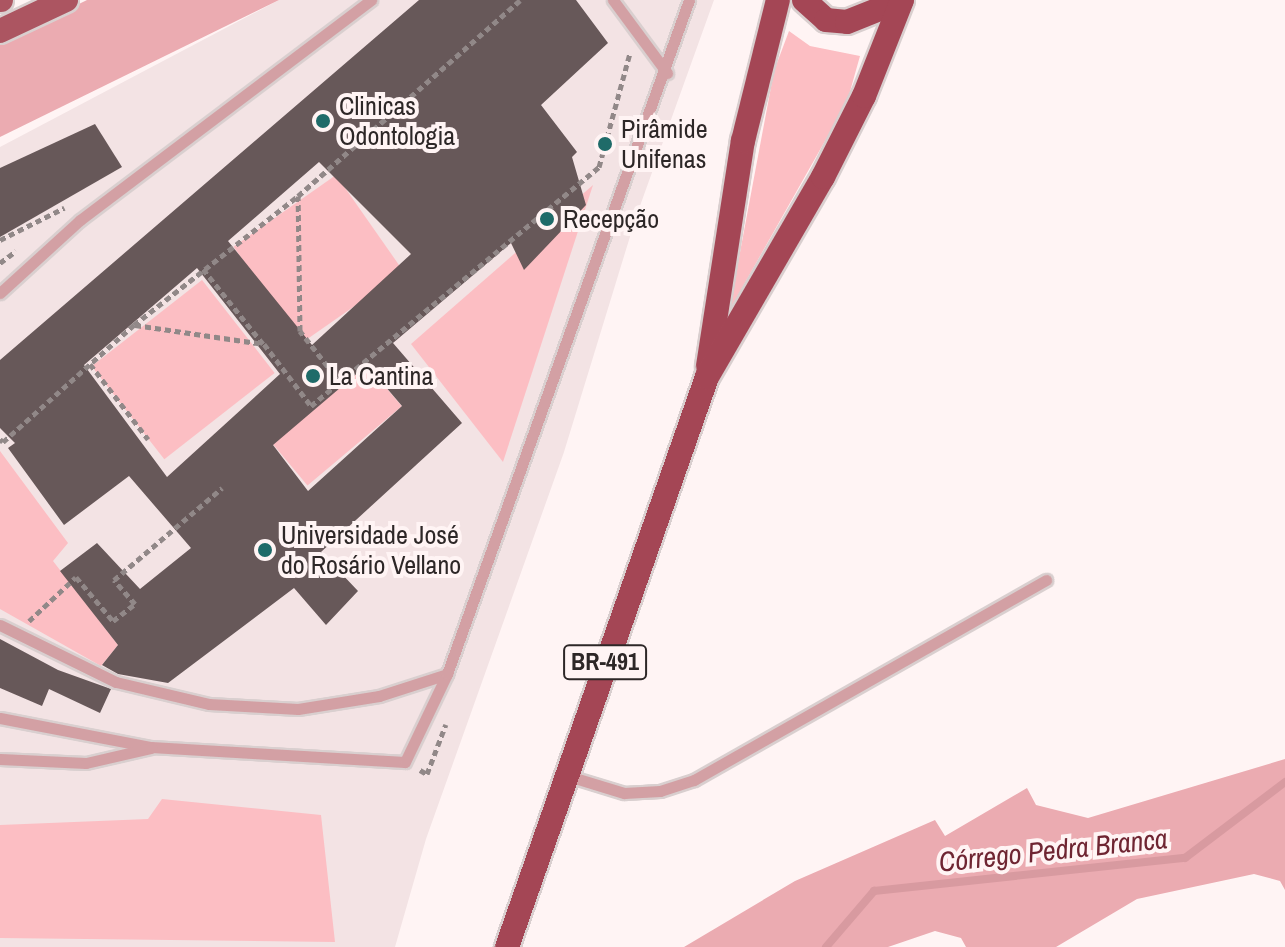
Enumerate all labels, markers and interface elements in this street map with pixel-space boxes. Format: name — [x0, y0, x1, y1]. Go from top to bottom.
place label: Clinicas Odontologia — [339, 90, 455, 152]
marker: Clinicas Odontologia — [314, 112, 332, 130]
place label: Pirâmide Unifenas — [621, 113, 708, 174]
marker: Pirâmide Unifenas — [596, 135, 614, 153]
place label: Recepção — [563, 203, 659, 235]
marker: Recepção — [538, 210, 556, 228]
place label: La Cantina — [329, 360, 433, 392]
marker: La Cantina — [304, 367, 322, 385]
place label: Universidade José do Rosário Vellano — [281, 519, 461, 580]
marker: Universidade José do Rosário Vellano — [256, 541, 274, 559]
road number: BR-491 — [563, 642, 647, 682]
water label: Córrego Pedra Branca — [937, 821, 1169, 879]

